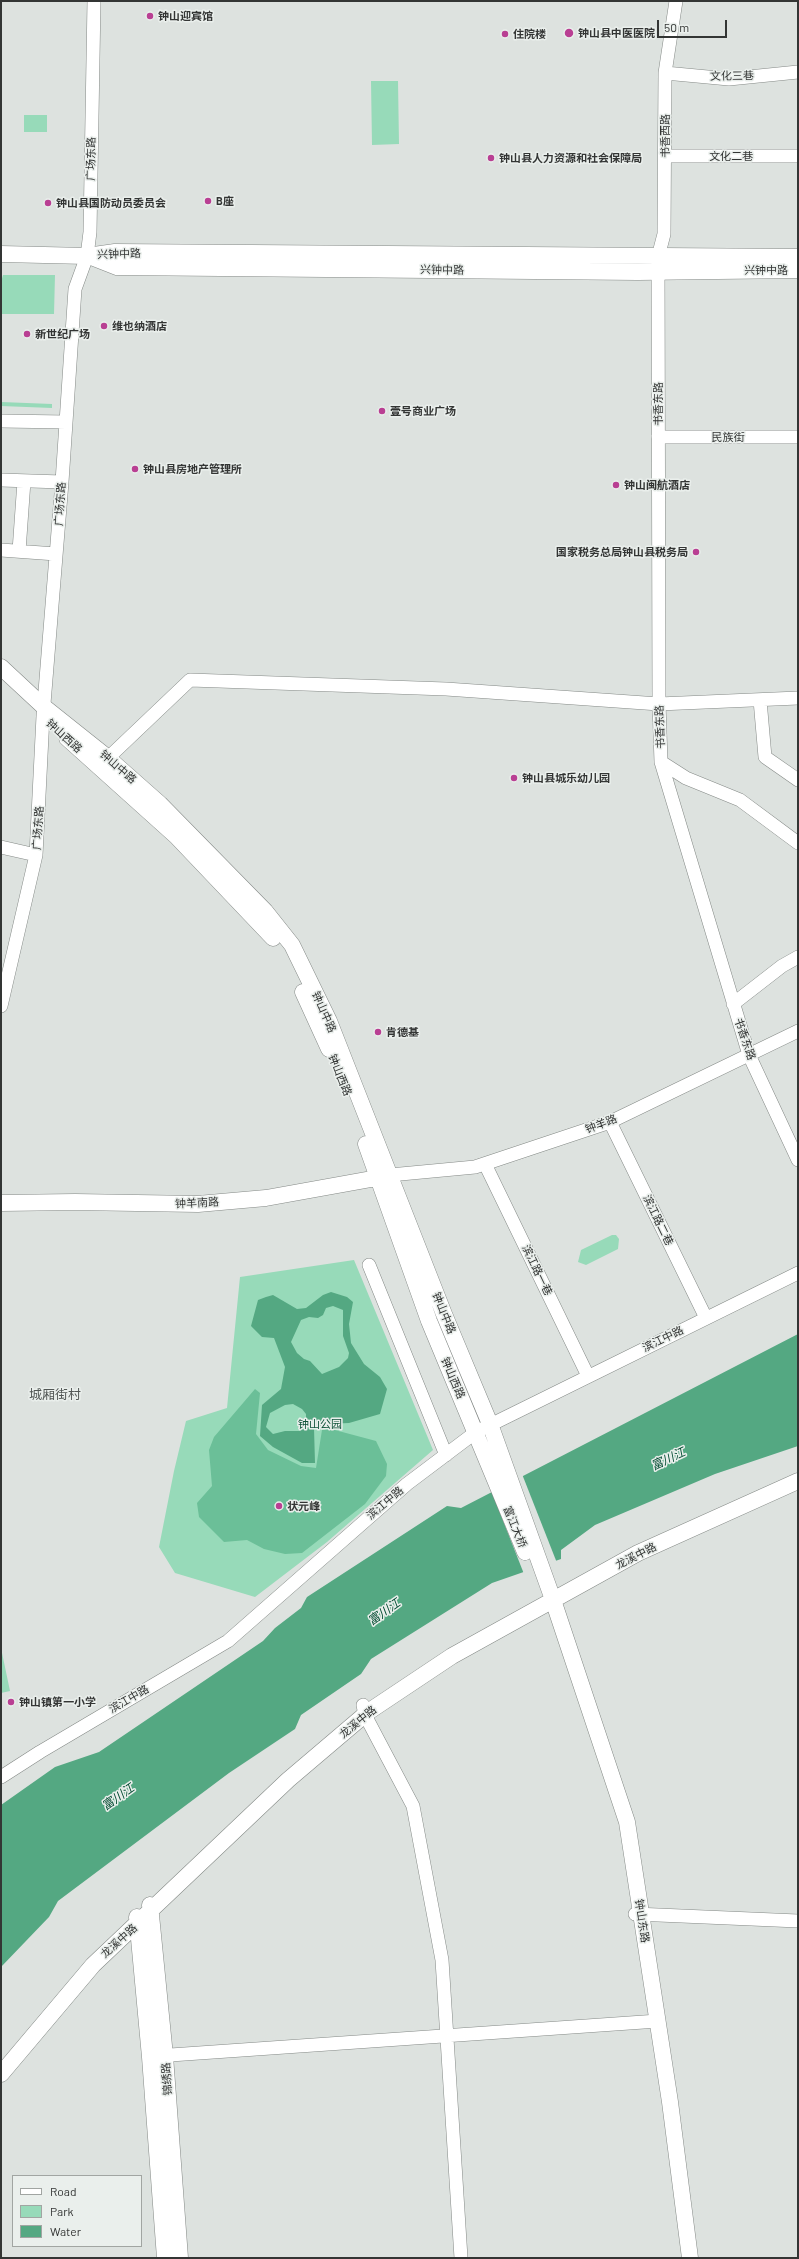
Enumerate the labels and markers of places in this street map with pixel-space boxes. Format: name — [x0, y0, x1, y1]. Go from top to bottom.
place label: 钟山迎宾馆 — [158, 9, 213, 23]
marker: 钟山迎宾馆 — [145, 11, 155, 21]
place label: 钟山县中医医院 — [578, 26, 655, 40]
place label: 住院楼 — [513, 27, 546, 41]
marker: 钟山县中医医院 — [563, 27, 575, 39]
marker: 住院楼 — [500, 29, 510, 39]
place label: 钟山县人力资源和社会保障局 — [499, 151, 642, 165]
marker: 钟山县人力资源和社会保障局 — [486, 153, 496, 163]
place label: B座 — [216, 194, 234, 208]
place label: 钟山县国防动员委员会 — [56, 196, 166, 210]
marker: B座 — [203, 196, 213, 206]
marker: 钟山县国防动员委员会 — [43, 198, 53, 208]
place label: 维也纳酒店 — [112, 319, 167, 333]
marker: 维也纳酒店 — [99, 321, 109, 331]
place label: 新世纪广场 — [35, 327, 90, 341]
marker: 新世纪广场 — [22, 329, 32, 339]
place label: 壹号商业广场 — [390, 404, 456, 418]
marker: 壹号商业广场 — [377, 406, 387, 416]
place label: 钟山县房地产管理所 — [143, 462, 242, 476]
marker: 钟山县房地产管理所 — [130, 464, 140, 474]
place label: 钟山闽航酒店 — [624, 478, 690, 492]
marker: 钟山闽航酒店 — [611, 480, 621, 490]
place label: 国家税务总局钟山县税务局 — [556, 545, 688, 559]
marker: 国家税务总局钟山县税务局 — [691, 547, 701, 557]
place label: 钟山县城乐幼儿园 — [522, 771, 610, 785]
marker: 钟山县城乐幼儿园 — [509, 773, 519, 783]
place label: 肯德基 — [386, 1025, 419, 1039]
marker: 肯德基 — [373, 1027, 383, 1037]
place label: 状元峰 — [287, 1499, 320, 1513]
marker: 状元峰 — [274, 1501, 284, 1511]
place label: 钟山镇第一小学 — [19, 1695, 96, 1709]
marker: 钟山镇第一小学 — [6, 1697, 16, 1707]

